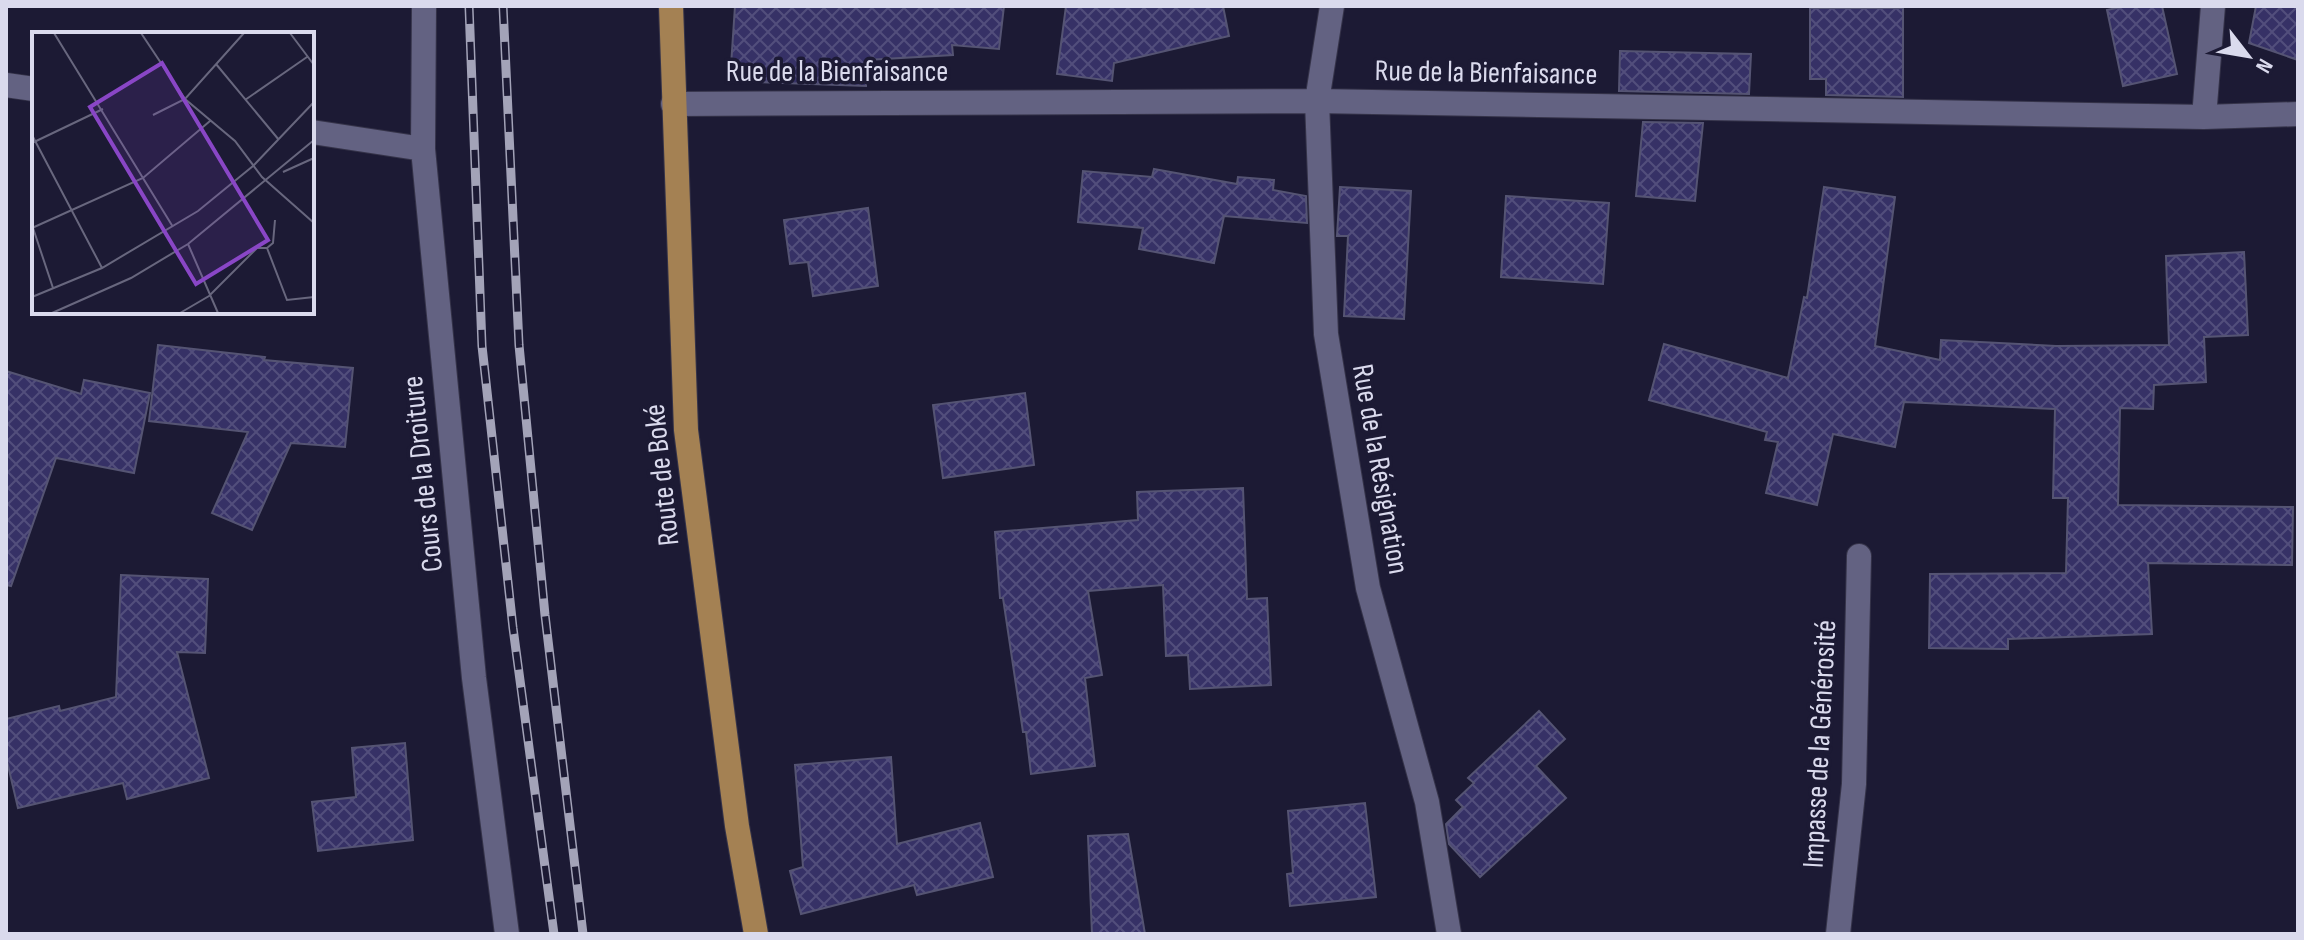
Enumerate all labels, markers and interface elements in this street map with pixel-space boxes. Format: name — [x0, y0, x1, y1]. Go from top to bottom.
north arrow — [2208, 16, 2288, 96]
inset map — [32, 32, 314, 314]
street label: Rue de la Bienfaisance — [1374, 53, 1598, 93]
street label: Rue de la Bienfaisance — [726, 54, 948, 90]
text: N — [2249, 54, 2278, 78]
street label: Rue de la Résignation — [1344, 361, 1416, 577]
street label: Cours de la Droiture — [395, 374, 451, 574]
street label: Route de Boké — [637, 402, 687, 548]
street label: Impasse de la Générosité — [1796, 619, 1844, 869]

